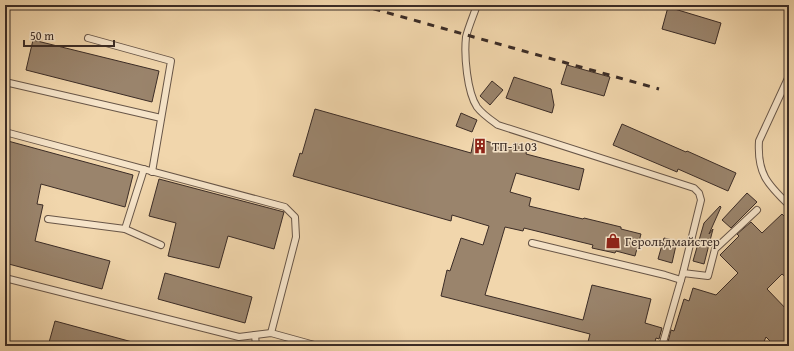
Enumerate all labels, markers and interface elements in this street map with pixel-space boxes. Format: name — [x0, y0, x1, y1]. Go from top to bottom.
scale bar — [24, 22, 114, 48]
text: 50 m — [30, 27, 54, 44]
building icon: ТП-1103 — [471, 137, 489, 155]
place label: ТП-1103 — [492, 137, 537, 156]
shop icon: Герольдмайстер — [604, 232, 622, 250]
place label: Герольдмайстер — [625, 232, 720, 251]

